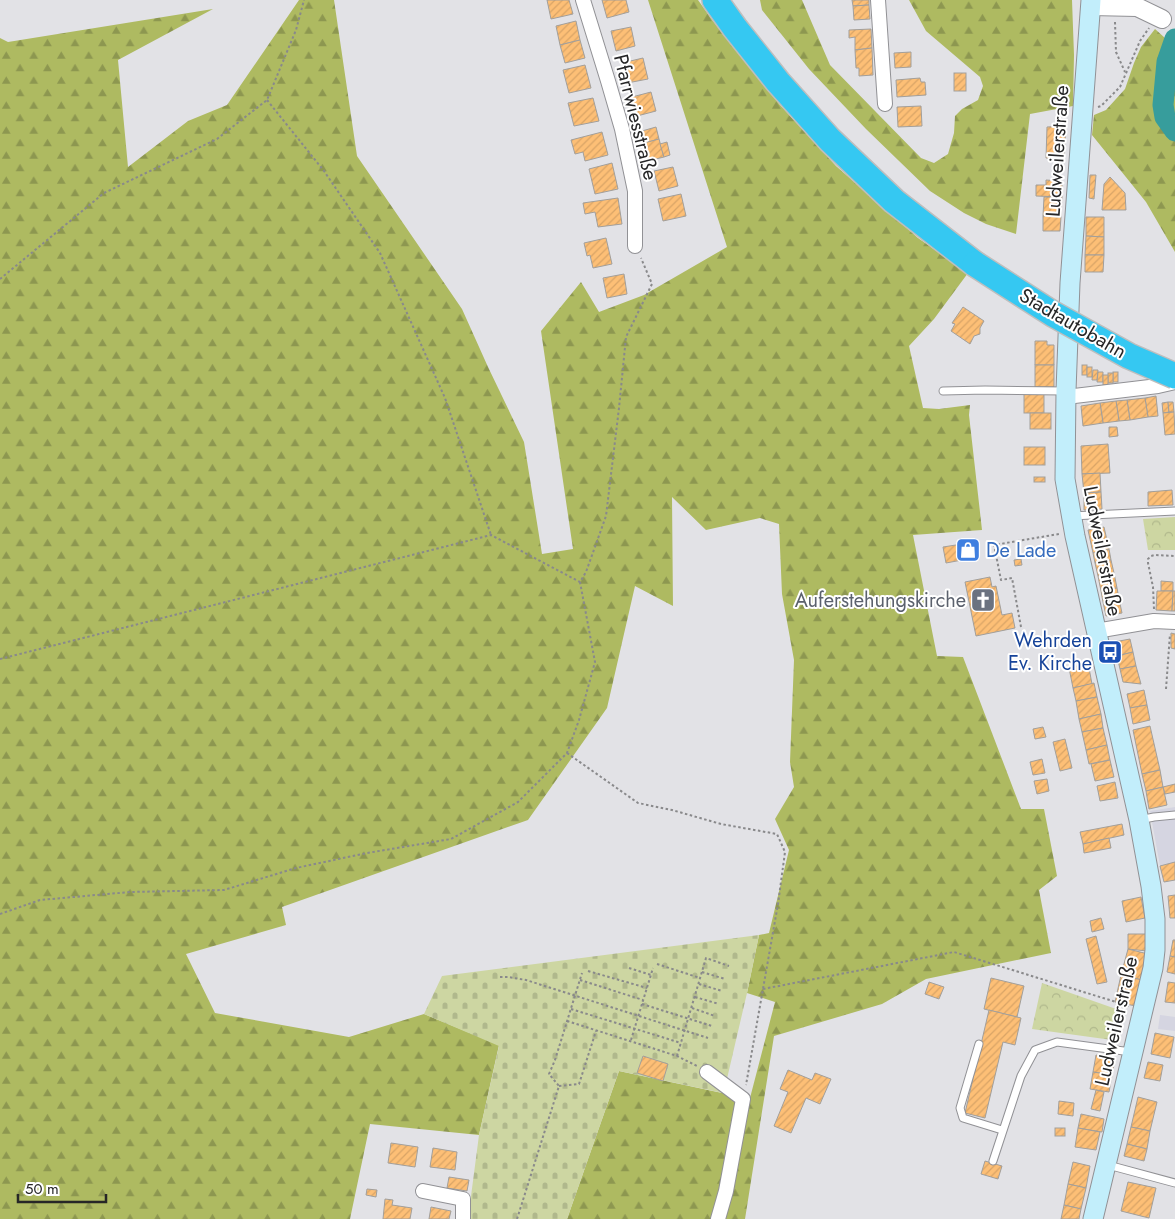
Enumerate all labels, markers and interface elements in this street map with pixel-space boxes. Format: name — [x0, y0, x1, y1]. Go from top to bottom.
street label: Pfarrwiesstraße — [606, 51, 665, 183]
street label: Ludweilerstraße — [1038, 84, 1077, 218]
street label: Stadtautobahn — [1014, 281, 1132, 366]
street label: Ludweilerstraße — [1076, 484, 1129, 619]
place label: De Lade — [986, 536, 1056, 565]
shop icon: De Lade — [955, 537, 981, 563]
place label: Auferstehungskirche — [795, 586, 966, 615]
church icon: Auferstehungskirche — [970, 587, 996, 613]
place label: Wehrden Ev. Kirche — [1008, 626, 1092, 678]
bus stop icon: Wehrden Ev. Kirche — [1097, 639, 1123, 665]
street label: Ludweilerstraße — [1088, 954, 1145, 1089]
scale bar — [18, 1172, 105, 1204]
text: 50 m — [25, 1178, 59, 1200]

